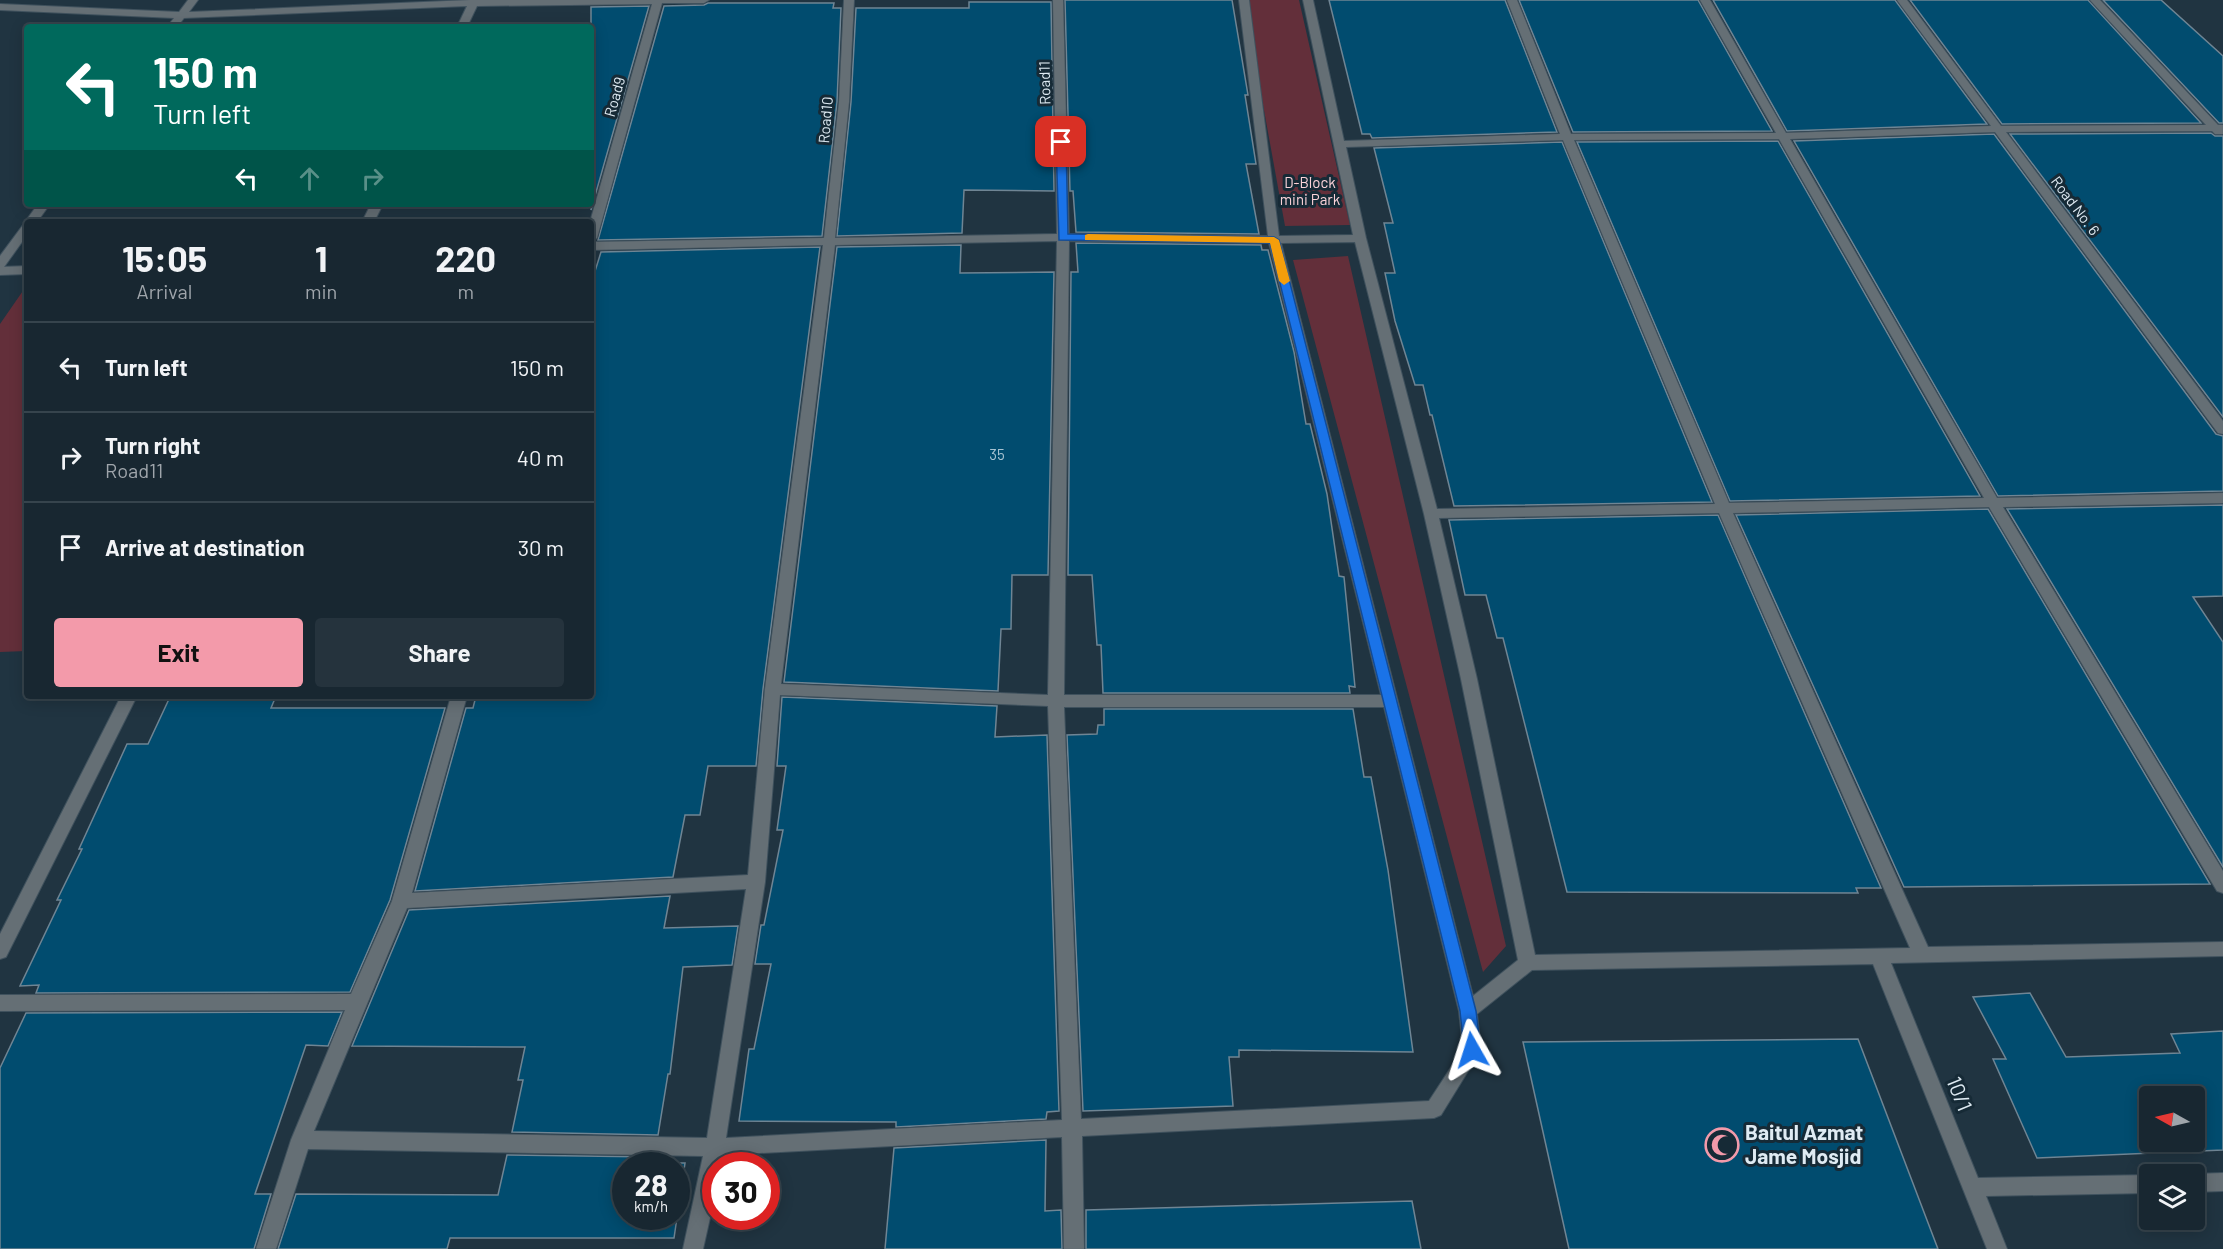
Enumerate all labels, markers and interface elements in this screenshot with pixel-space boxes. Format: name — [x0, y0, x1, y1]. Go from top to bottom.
text: 150 m — [153, 46, 258, 96]
icon: left — [54, 48, 132, 126]
street label: Road11 — [1035, 61, 1053, 105]
street label: Road9 — [600, 75, 628, 119]
street label: Road10 — [814, 96, 836, 144]
text: Turn left — [153, 97, 251, 129]
pin — [1035, 116, 1086, 167]
icon: arrive — [1044, 125, 1077, 158]
icon: left — [230, 162, 263, 195]
icon: ahead — [293, 162, 326, 195]
icon: right — [356, 162, 389, 195]
street label: Road No. 6 — [2048, 172, 2104, 238]
park label: D-Block mini Park — [1280, 173, 1341, 208]
text: 15:05 — [122, 236, 207, 279]
text: 1 — [315, 236, 328, 279]
text: 220 — [435, 236, 496, 279]
text: Arrival — [137, 279, 192, 303]
text: min — [305, 279, 337, 303]
text: m — [457, 279, 474, 303]
icon: left — [54, 351, 87, 384]
text: Turn left — [105, 354, 188, 380]
text: 150 m — [510, 354, 564, 380]
text: Turn right — [105, 432, 200, 458]
icon: right — [54, 441, 87, 474]
text: 40 m — [517, 444, 564, 470]
house number: 35 — [989, 445, 1005, 463]
text: Road11 — [105, 458, 163, 482]
icon: arrive — [54, 531, 87, 564]
text: Arrive at destination — [105, 534, 304, 560]
text: 30 m — [518, 534, 564, 560]
button: Exit — [54, 618, 303, 687]
button: Share — [315, 618, 564, 687]
position arrow — [1440, 1018, 1504, 1082]
street label: 10/1 — [1942, 1073, 1979, 1114]
north arrow — [2139, 1086, 2205, 1152]
map controls — [2139, 1086, 2205, 1230]
place label: Baitul Azmat Jame Mosjid — [1745, 1119, 1863, 1168]
mosque icon: Baitul Azmat Jame Mosjid — [1704, 1127, 1740, 1163]
speed limit sign: 30 — [702, 1152, 780, 1230]
button: layers — [2139, 1164, 2205, 1230]
text: 28 — [634, 1166, 668, 1202]
text: km/h — [634, 1197, 668, 1215]

